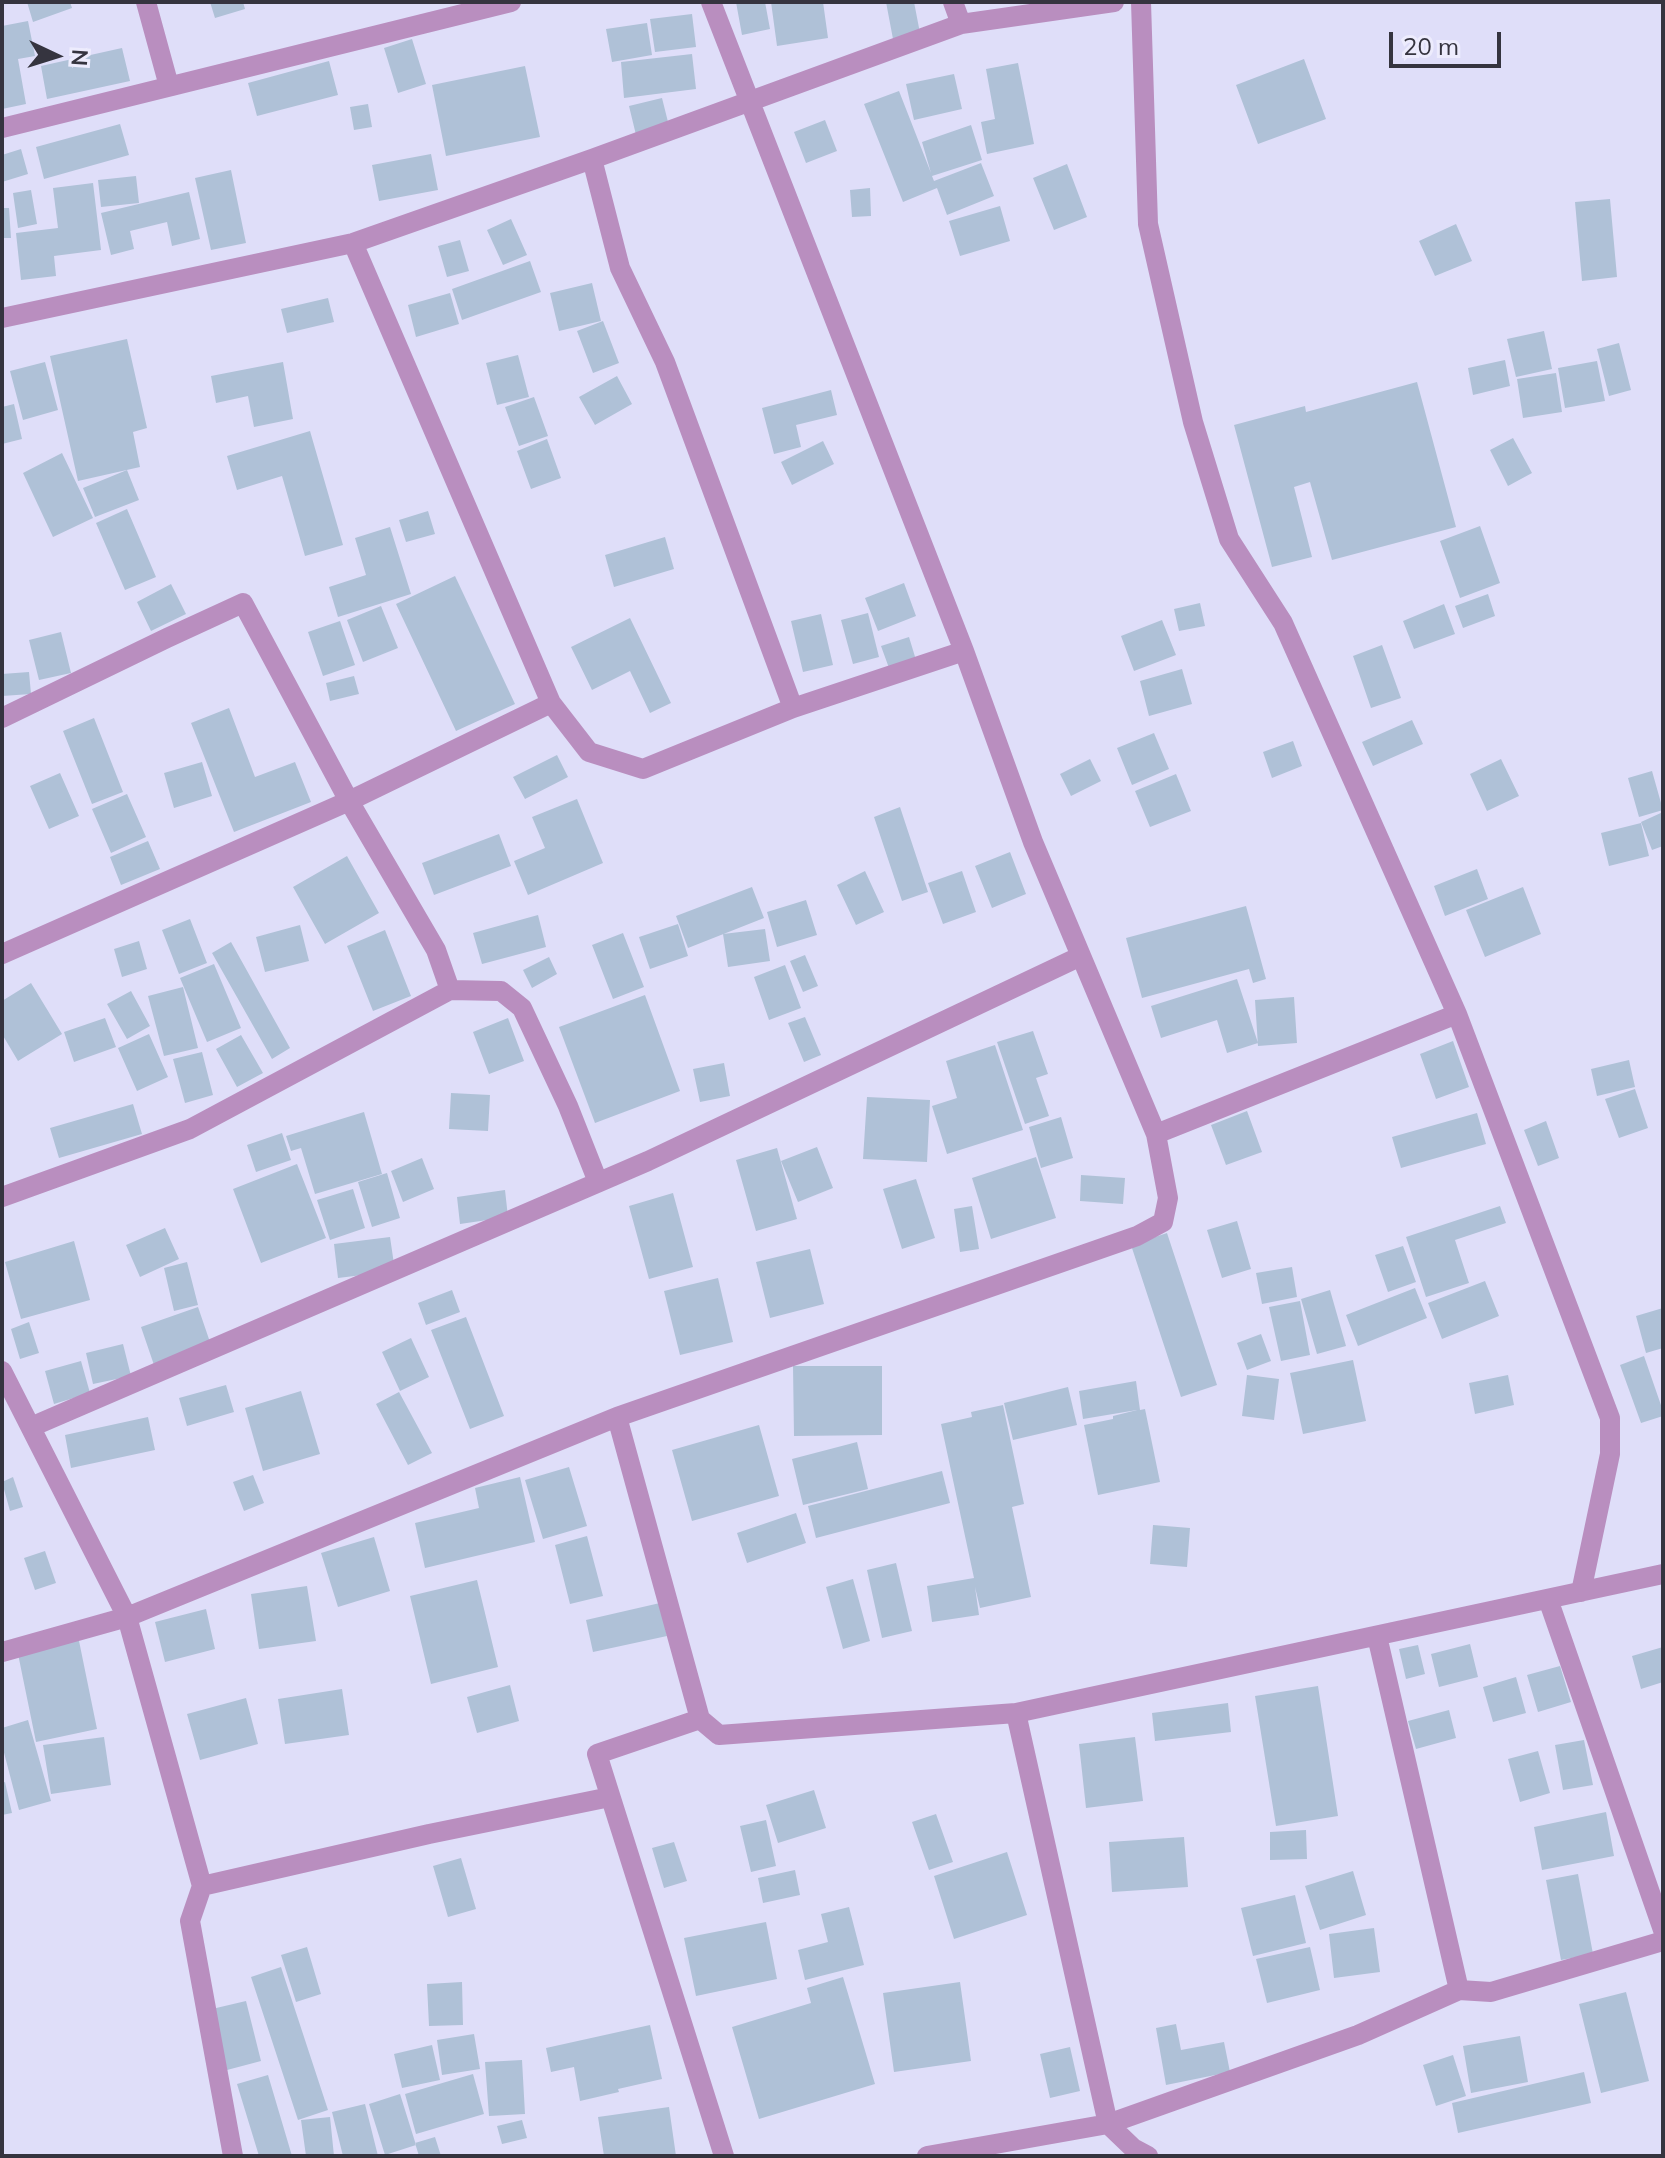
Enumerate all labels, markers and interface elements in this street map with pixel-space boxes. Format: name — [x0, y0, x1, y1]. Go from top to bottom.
north arrow — [16, 16, 96, 96]
scale bar — [1393, 16, 1505, 66]
text: 20 m — [1403, 31, 1459, 61]
text: N — [65, 48, 94, 67]

